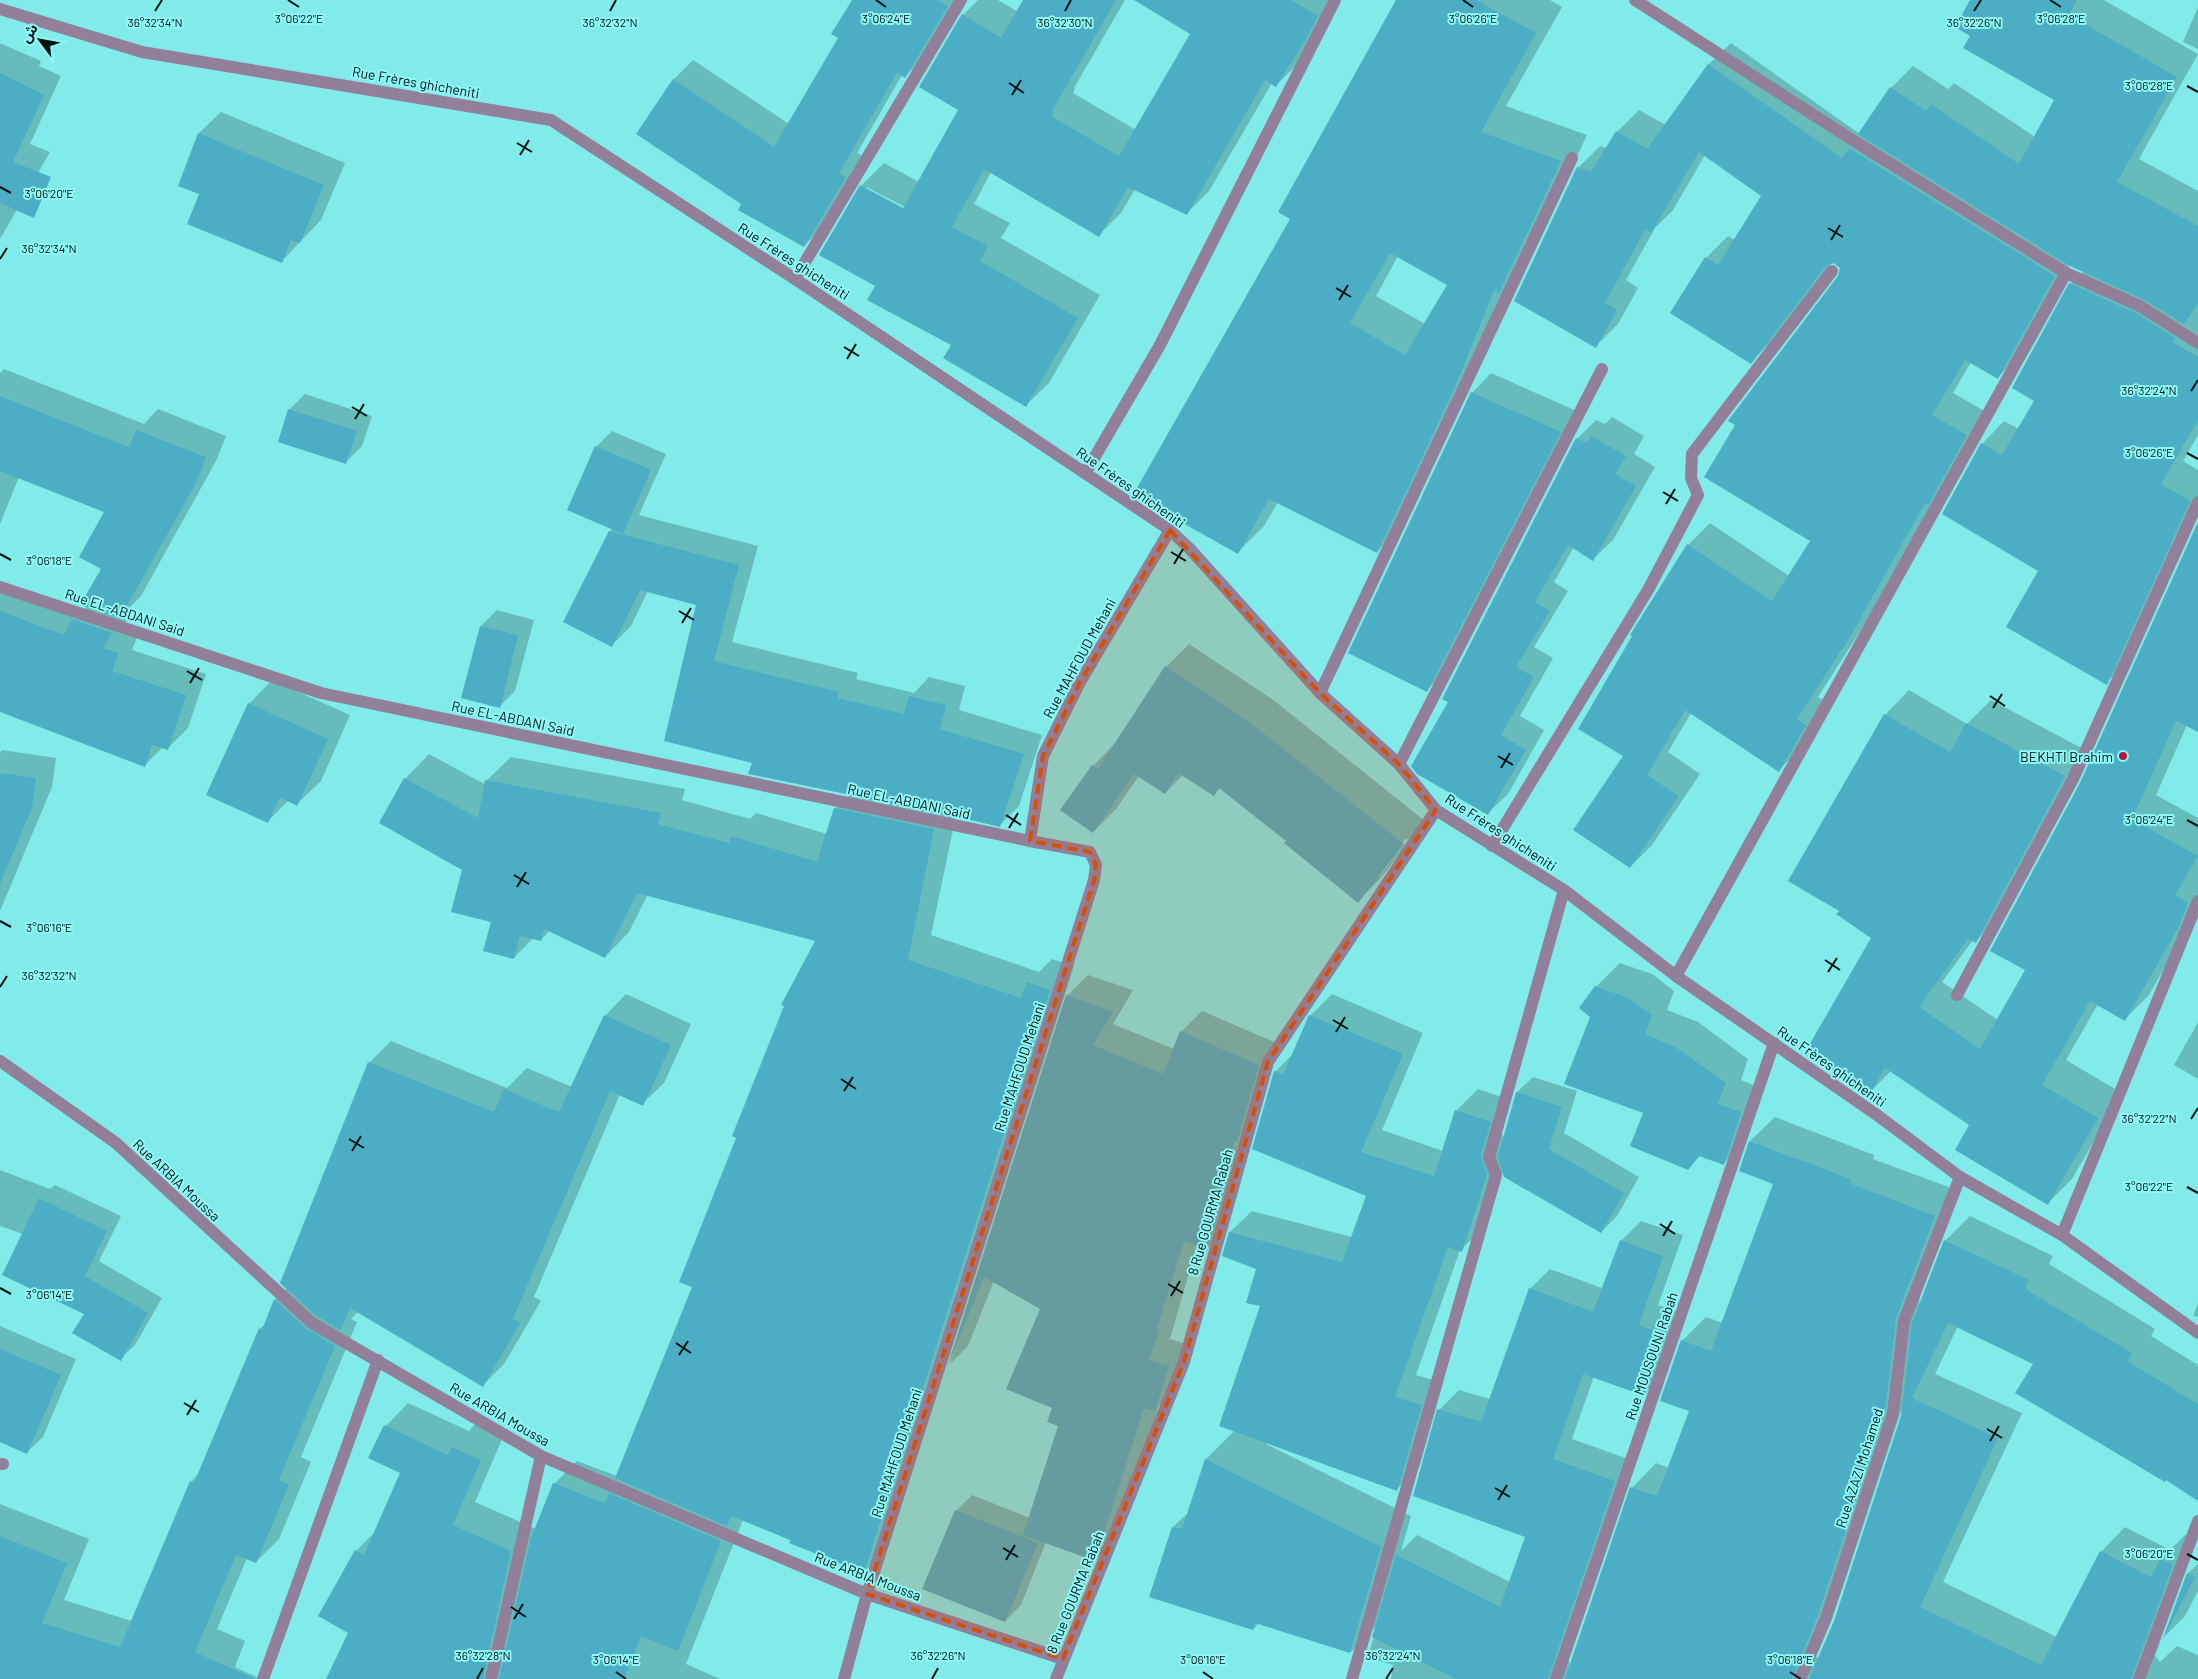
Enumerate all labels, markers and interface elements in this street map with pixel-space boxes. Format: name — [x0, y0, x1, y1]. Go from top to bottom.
text: 3°06'22"E — [275, 11, 323, 25]
text: 3°06'24"E — [862, 11, 910, 25]
text: 3°06'26"E — [1449, 11, 1497, 25]
text: 3°06'28"E — [2037, 11, 2085, 25]
north arrow — [15, 15, 65, 65]
text: 36°32'34"N — [127, 15, 183, 29]
text: 36°32'32"N — [582, 15, 638, 29]
text: 36°32'30"N — [1037, 15, 1093, 29]
text: 36°32'26"N — [1946, 15, 2002, 29]
text: ش — [16, 20, 41, 45]
street label: Rue Frères ghicheniti — [351, 62, 481, 102]
text: 3°06'28"E — [2125, 78, 2173, 92]
text: 3°06'20"E — [25, 186, 73, 200]
street label: Rue Frères ghicheniti — [735, 219, 853, 303]
text: 36°32'34"N — [21, 241, 77, 255]
text: 36°32'24"N — [2121, 383, 2177, 397]
street label: Rue Frères ghicheniti — [1073, 443, 1189, 531]
text: 3°06'26"E — [2125, 445, 2173, 459]
text: 3°06'18"E — [26, 553, 72, 567]
street label: Rue EL-ABDANI Said — [63, 585, 187, 639]
street label: Rue MAHFOUD Mehani — [1039, 595, 1119, 721]
street label: Rue EL-ABDANI Said — [450, 697, 576, 739]
place label: BEKHTI Brahim — [2020, 748, 2113, 765]
marker: BEKHTI Brahim — [2117, 750, 2129, 762]
street label: Rue EL-ABDANI Said — [846, 780, 972, 822]
street label: Rue Frères ghicheniti — [1442, 790, 1560, 874]
text: 3°06'24"E — [2125, 812, 2173, 826]
text: 3°06'16"E — [26, 920, 72, 934]
text: 36°32'32"N — [21, 968, 77, 982]
street label: Rue MAHFOUD Mehani — [990, 1000, 1048, 1134]
street label: Rue Frères ghicheniti — [1774, 1022, 1890, 1110]
text: 36°32'22"N — [2121, 1111, 2177, 1125]
street label: Rue ARBIA Moussa — [130, 1135, 224, 1225]
street label: 8 Rue GOURMA Rabah — [1184, 1147, 1236, 1277]
text: 3°06'22"E — [2125, 1179, 2173, 1193]
text: 3°06'14"E — [26, 1287, 72, 1301]
street label: Rue MOUSOUNI Rabah — [1621, 1290, 1681, 1422]
street label: Rue ARBIA Moussa — [447, 1378, 553, 1450]
street label: Rue MAHFOUD Mehani — [867, 1386, 925, 1520]
street label: Rue AZAZI Mohamed — [1832, 1406, 1886, 1530]
street label: 8 Rue GOURMA Rabah — [1043, 1528, 1107, 1656]
text: 3°06'20"E — [2125, 1546, 2173, 1560]
street label: Rue ARBIA Moussa — [812, 1548, 924, 1604]
text: 36°32'28"N — [455, 1648, 511, 1662]
text: 36°32'26"N — [910, 1648, 966, 1662]
text: 36°32'24"N — [1365, 1648, 1421, 1662]
text: 3°06'14"E — [593, 1652, 639, 1666]
text: 3°06'16"E — [1180, 1652, 1226, 1666]
text: 3°06'18"E — [1767, 1652, 1813, 1666]

